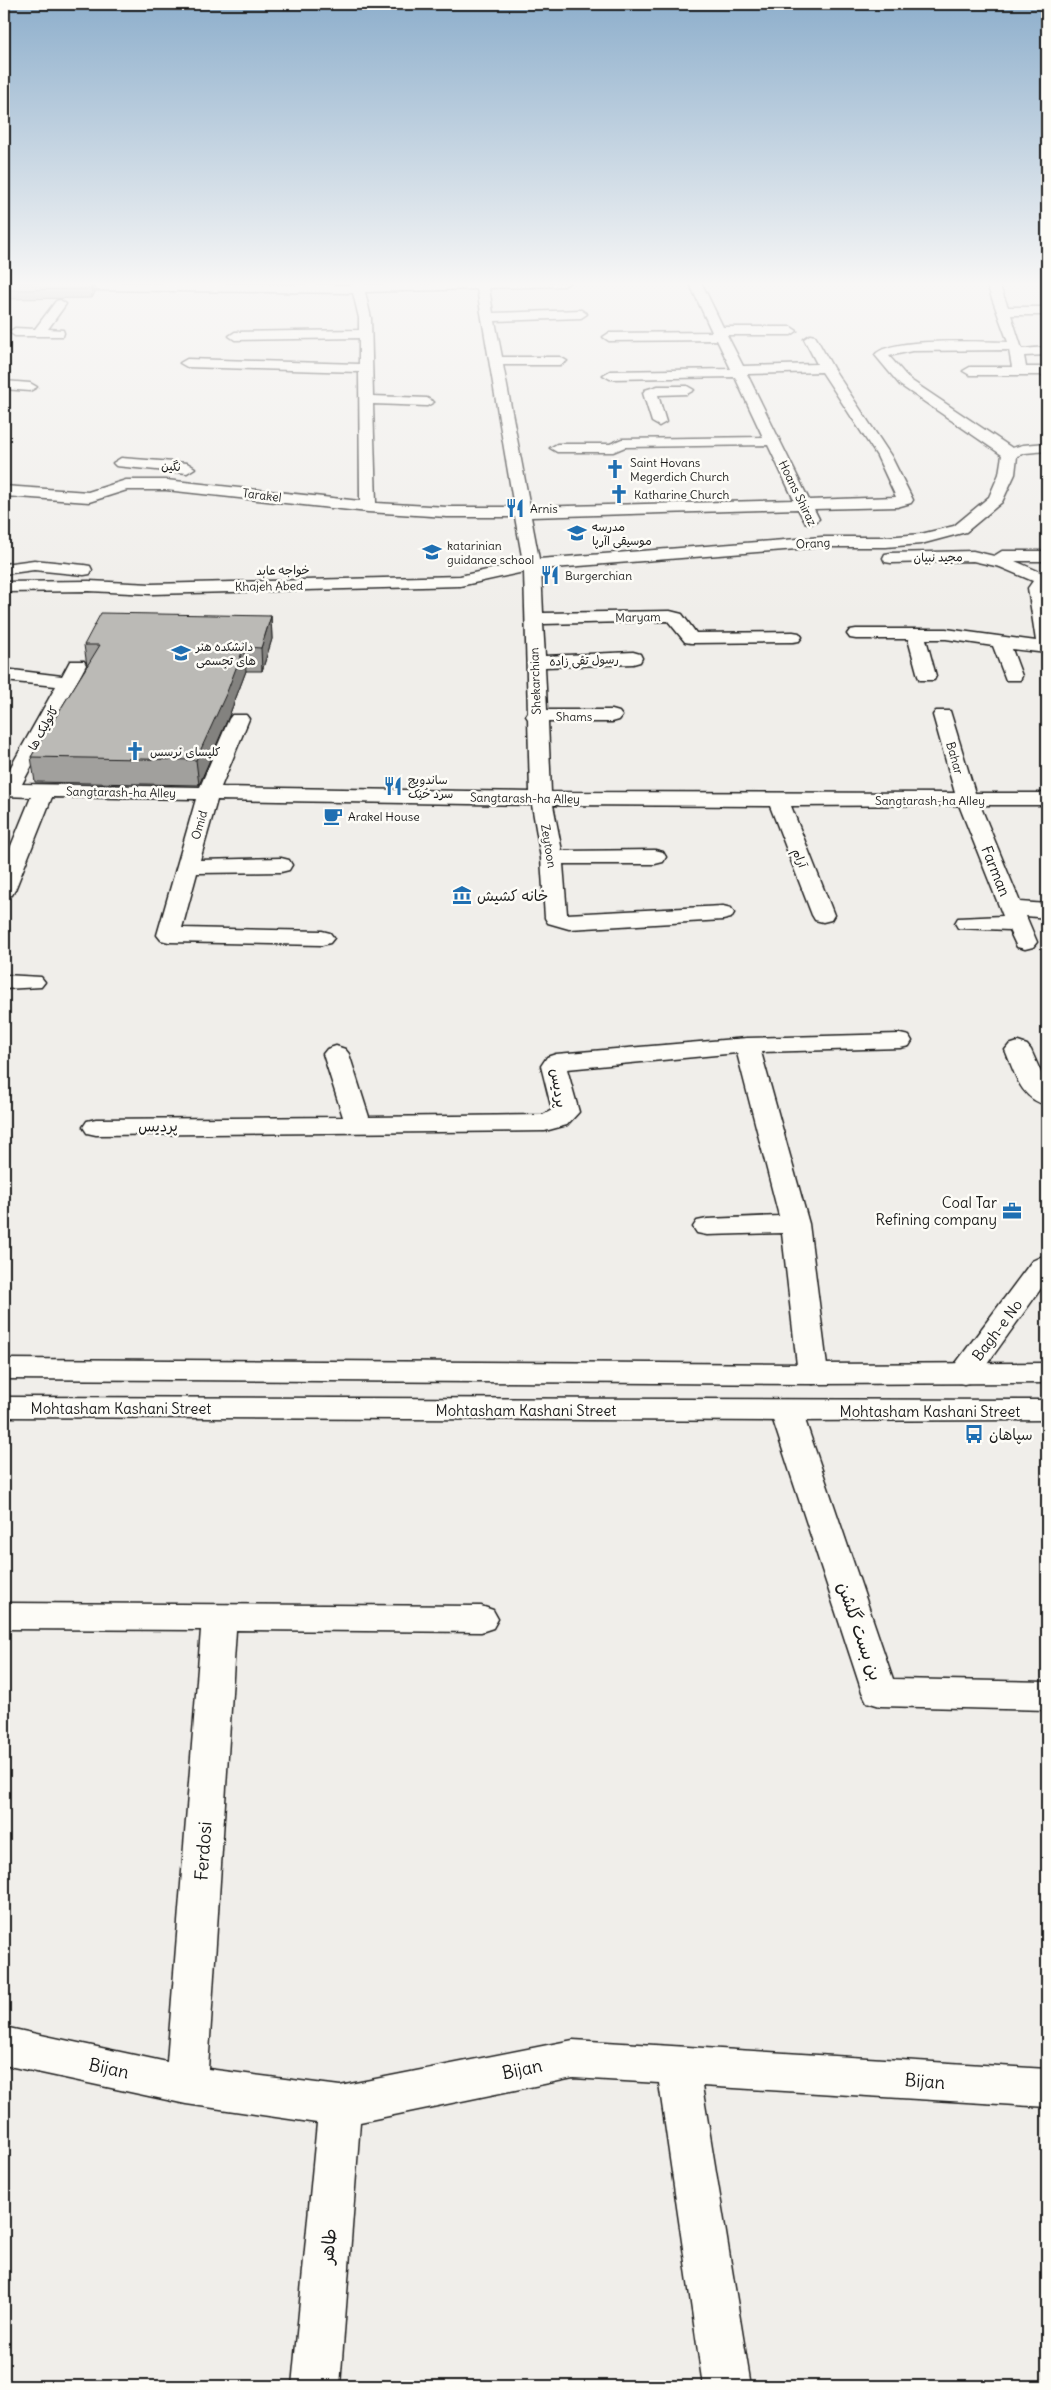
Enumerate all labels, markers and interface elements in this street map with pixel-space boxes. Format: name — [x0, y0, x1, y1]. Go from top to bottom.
place label: Saint Hovans Megerdich Church — [630, 455, 729, 484]
street label: نگین — [161, 458, 181, 474]
church icon: Saint Hovans Megerdich Church — [604, 458, 626, 480]
street label: Hoans Shiraz — [776, 458, 820, 528]
church icon: Katharine Church — [608, 483, 630, 505]
street label: Tarakel — [242, 485, 282, 505]
place label: Katharine Church — [634, 487, 730, 502]
restaurant icon: Arnis — [504, 497, 526, 519]
place label: Arnis — [530, 501, 558, 516]
place label: مدرسه موسیقی اآرپا — [592, 519, 652, 549]
school or university icon: مدرسه موسیقی اآرپا — [566, 522, 588, 544]
street label: Orang — [795, 535, 831, 551]
place label: katarinian guidance school — [447, 538, 534, 567]
school or university icon: katarinian guidance school — [421, 541, 443, 563]
street label: مجید نبیان — [913, 549, 963, 566]
street label: خواجه عابد — [256, 562, 310, 579]
restaurant icon: Burgerchian — [539, 564, 561, 586]
place label: Burgerchian — [565, 568, 632, 583]
street label: Khajeh Abed — [235, 578, 303, 594]
street label: Maryam — [615, 609, 661, 625]
place label: دانشکده هنر های تجسمی — [195, 639, 256, 669]
school or university icon: دانشکده هنر های تجسمی — [170, 642, 192, 664]
street label: Shekarchian — [526, 647, 544, 715]
street label: رسول تقی زاده — [549, 651, 619, 670]
street label: کاتولیک ها — [25, 703, 61, 753]
street label: Shams — [556, 709, 592, 724]
church icon: کلیسای نرسس — [124, 740, 146, 762]
street label: Bahar — [943, 740, 967, 776]
place label: کلیسای نرسس — [150, 744, 221, 759]
place label: ساندویچ سرد حُنِک — [408, 772, 453, 801]
restaurant icon: ساندویچ سرد حُنِک — [382, 775, 404, 797]
street label: Sangtarash-ha Alley — [66, 784, 176, 800]
street label: Sangtarash-ha Alley — [470, 790, 580, 806]
street label: Sangtarash-ha Alley — [875, 793, 985, 808]
cafe icon: Arakel House — [322, 805, 344, 827]
street label: Omid — [188, 809, 210, 841]
place label: Arakel House — [348, 809, 420, 824]
street label: Zeytoon — [538, 823, 560, 869]
street label: Farman — [977, 843, 1015, 899]
street label: آرام — [788, 846, 811, 871]
museum icon: خانه کشیش — [451, 884, 473, 906]
place label: خانه کشیش — [477, 886, 548, 905]
street label: پردیس — [546, 1067, 571, 1109]
street label: پردیس — [138, 1116, 178, 1137]
place label: Coal Tar Refining company — [875, 1193, 997, 1229]
office icon: Coal Tar Refining company — [1001, 1200, 1023, 1222]
street label: Bagh-e No — [968, 1296, 1026, 1364]
street label: Mohtasham Kashani Street — [31, 1399, 211, 1418]
street label: Mohtasham Kashani Street — [436, 1401, 616, 1420]
street label: Mohtasham Kashani Street — [840, 1402, 1020, 1421]
bus stop icon: سپاهان — [963, 1423, 985, 1445]
place label: سپاهان — [989, 1425, 1033, 1445]
street label: بن بست گلشن — [832, 1579, 888, 1683]
street label: Ferdosi — [189, 1821, 217, 1881]
street label: Bijan — [87, 2053, 131, 2083]
street label: Bijan — [500, 2054, 544, 2084]
street label: Bijan — [904, 2068, 946, 2094]
street label: طاهر — [315, 2227, 341, 2267]

